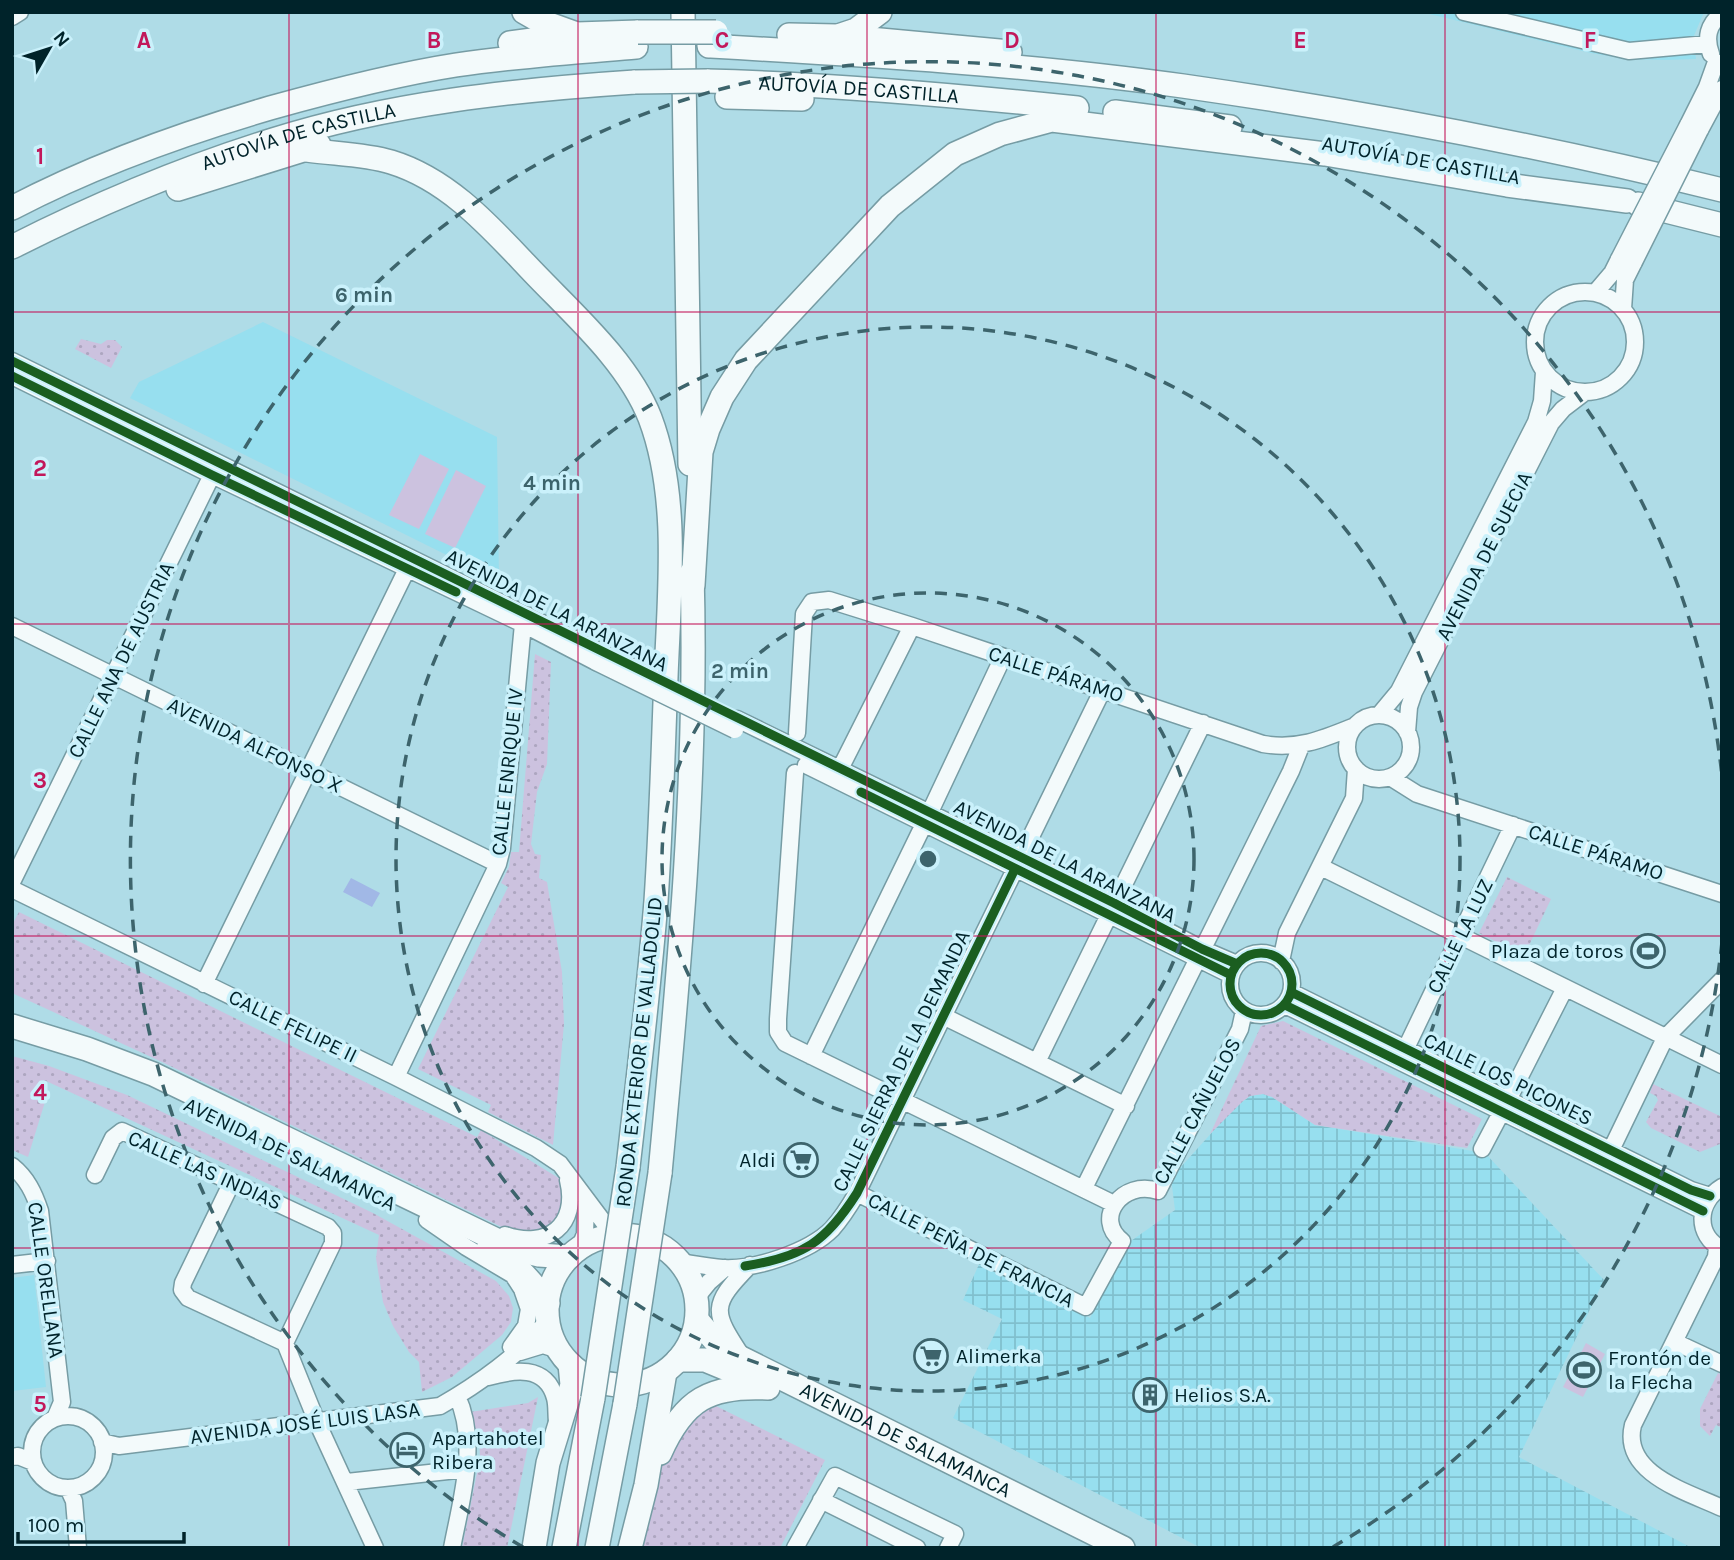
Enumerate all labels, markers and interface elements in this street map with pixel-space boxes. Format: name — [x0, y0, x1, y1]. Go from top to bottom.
north arrow — [14, 14, 84, 84]
text: N — [49, 27, 74, 51]
text: A — [137, 27, 151, 54]
text: B — [427, 27, 441, 54]
text: C — [715, 27, 729, 54]
text: D — [1004, 27, 1020, 54]
text: E — [1293, 27, 1307, 54]
text: F — [1584, 27, 1596, 54]
street label: AUTOVÍA DE CASTILLA — [758, 71, 960, 108]
street label: AUTOVÍA DE CASTILLA — [198, 98, 398, 175]
street label: AUTOVÍA DE CASTILLA — [1320, 131, 1522, 189]
text: 1 — [36, 143, 44, 170]
text: 6 min — [335, 283, 393, 307]
text: 2 — [33, 455, 47, 482]
street label: AVENIDA DE SUECIA — [1431, 468, 1537, 644]
text: 4 min — [523, 471, 581, 495]
street label: AVENIDA DE LA ARANZANA — [442, 543, 672, 677]
street label: CALLE ANA DE AUSTRIA — [63, 558, 179, 762]
street label: CALLE PÁRAMO — [985, 641, 1127, 707]
text: 2 min — [711, 659, 769, 683]
street label: CALLE ENRIQUE IV — [486, 687, 528, 857]
street label: AVENIDA ALFONSO X — [164, 692, 346, 798]
text: 3 — [33, 767, 47, 794]
street label: AVENIDA DE LA ARANZANA — [950, 794, 1180, 928]
street label: CALLE PÁRAMO — [1525, 819, 1667, 885]
centre of rings — [916, 847, 940, 871]
street label: CALLE LA LUZ — [1422, 875, 1498, 997]
street label: RONDA EXTERIOR DE VALLADOLID — [611, 896, 667, 1208]
street label: CALLE SIERRA DE LA DEMANDA — [827, 926, 975, 1196]
sports icon: Plaza de toros — [1629, 932, 1667, 970]
place label: Plaza de toros — [1491, 939, 1624, 963]
street label: CALLE FELIPE II — [225, 985, 361, 1067]
street label: CALLE LOS PICONES — [1420, 1028, 1596, 1130]
street label: CALLE CAÑUELOS — [1148, 1034, 1246, 1188]
text: 4 — [33, 1079, 47, 1106]
street label: AVENIDA DE SALAMANCA — [180, 1092, 400, 1216]
street label: CALLE LAS INDIAS — [124, 1125, 286, 1215]
supermarket icon: Aldi — [782, 1141, 820, 1179]
place label: Aldi — [739, 1148, 776, 1172]
street label: CALLE PEÑA DE FRANCIA — [864, 1188, 1078, 1312]
street label: CALLE ORELLANA — [23, 1200, 69, 1360]
supermarket icon: Alimerka — [912, 1337, 950, 1375]
place label: Alimerka — [956, 1344, 1042, 1368]
place label: Frontón de la Flecha — [1608, 1346, 1711, 1394]
sports icon: Frontón de la Flecha — [1565, 1351, 1603, 1389]
building icon: Helios S.A. — [1131, 1376, 1169, 1414]
street label: AVENIDA DE SALAMANCA — [796, 1377, 1015, 1502]
place label: Helios S.A. — [1174, 1383, 1271, 1407]
text: 5 — [33, 1391, 47, 1418]
street label: AVENIDA JOSÉ LUIS LASA — [189, 1397, 421, 1449]
place label: Apartahotel Ribera — [432, 1426, 544, 1474]
hotel icon: Apartahotel Ribera — [388, 1431, 426, 1469]
scale bar — [18, 1500, 184, 1544]
text: 100 m — [28, 1513, 85, 1537]

